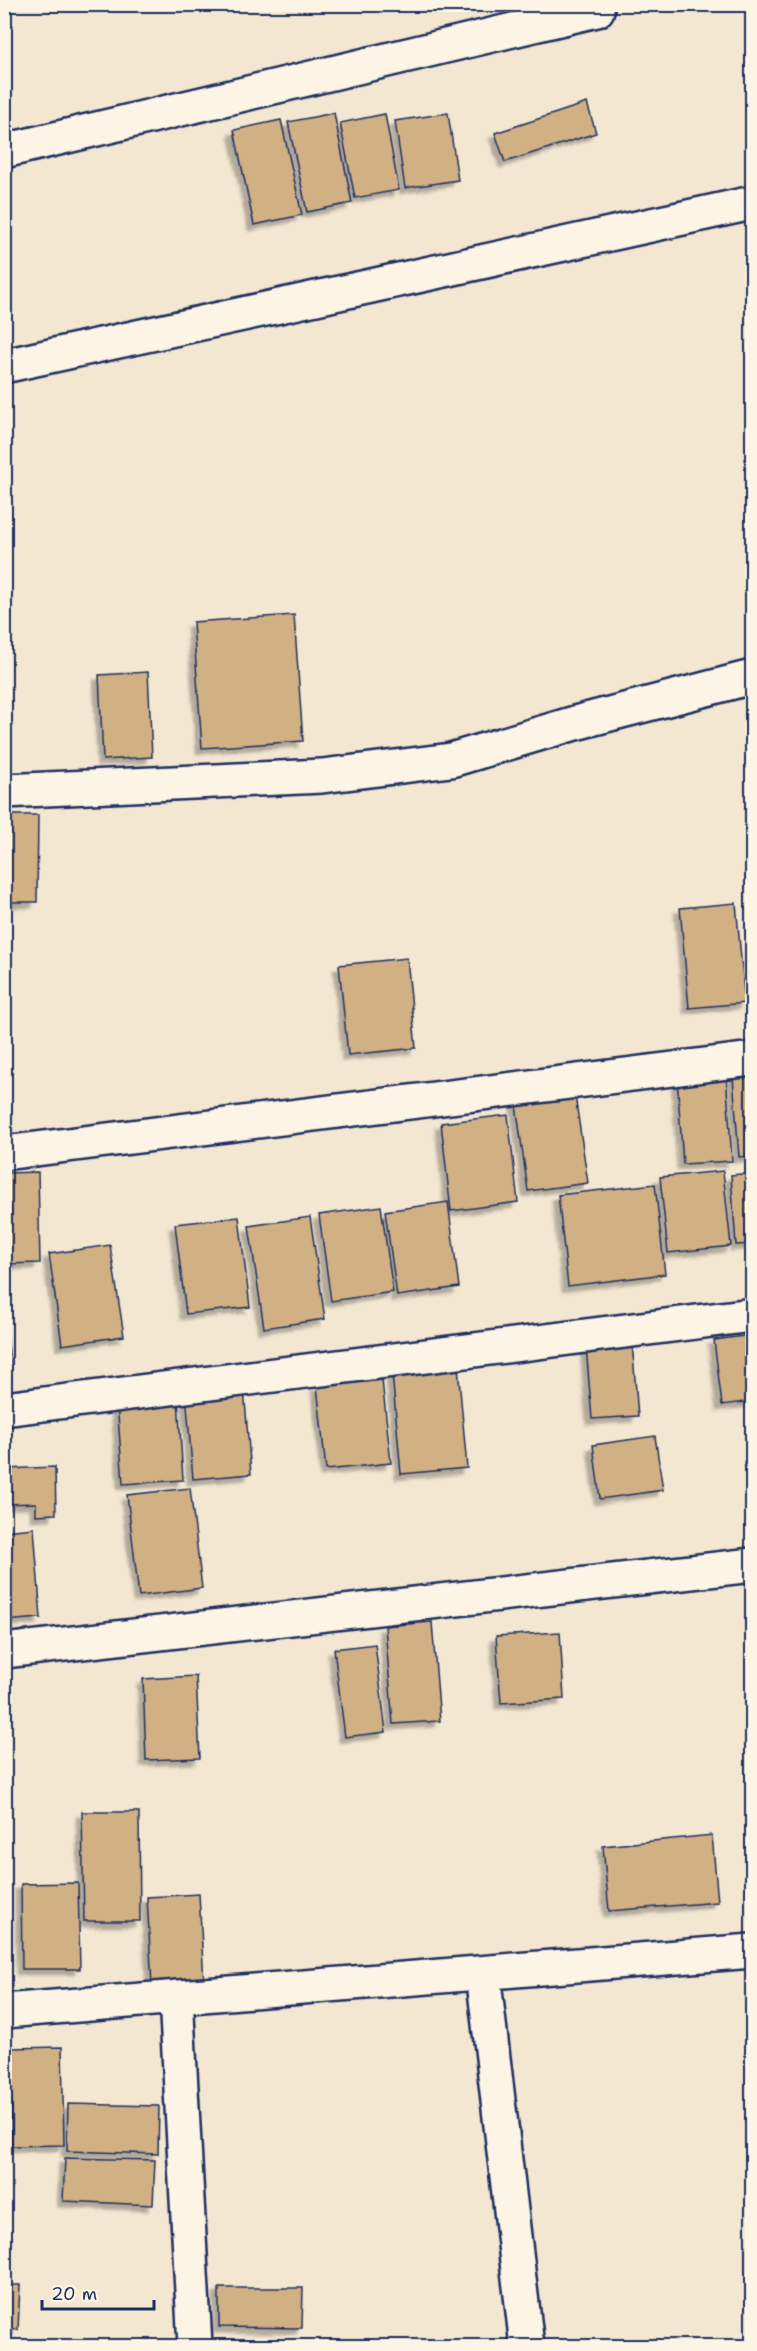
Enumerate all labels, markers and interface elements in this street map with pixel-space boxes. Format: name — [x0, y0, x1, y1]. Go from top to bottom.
scale bar — [42, 2273, 154, 2311]
text: 20 m — [51, 2282, 97, 2306]

